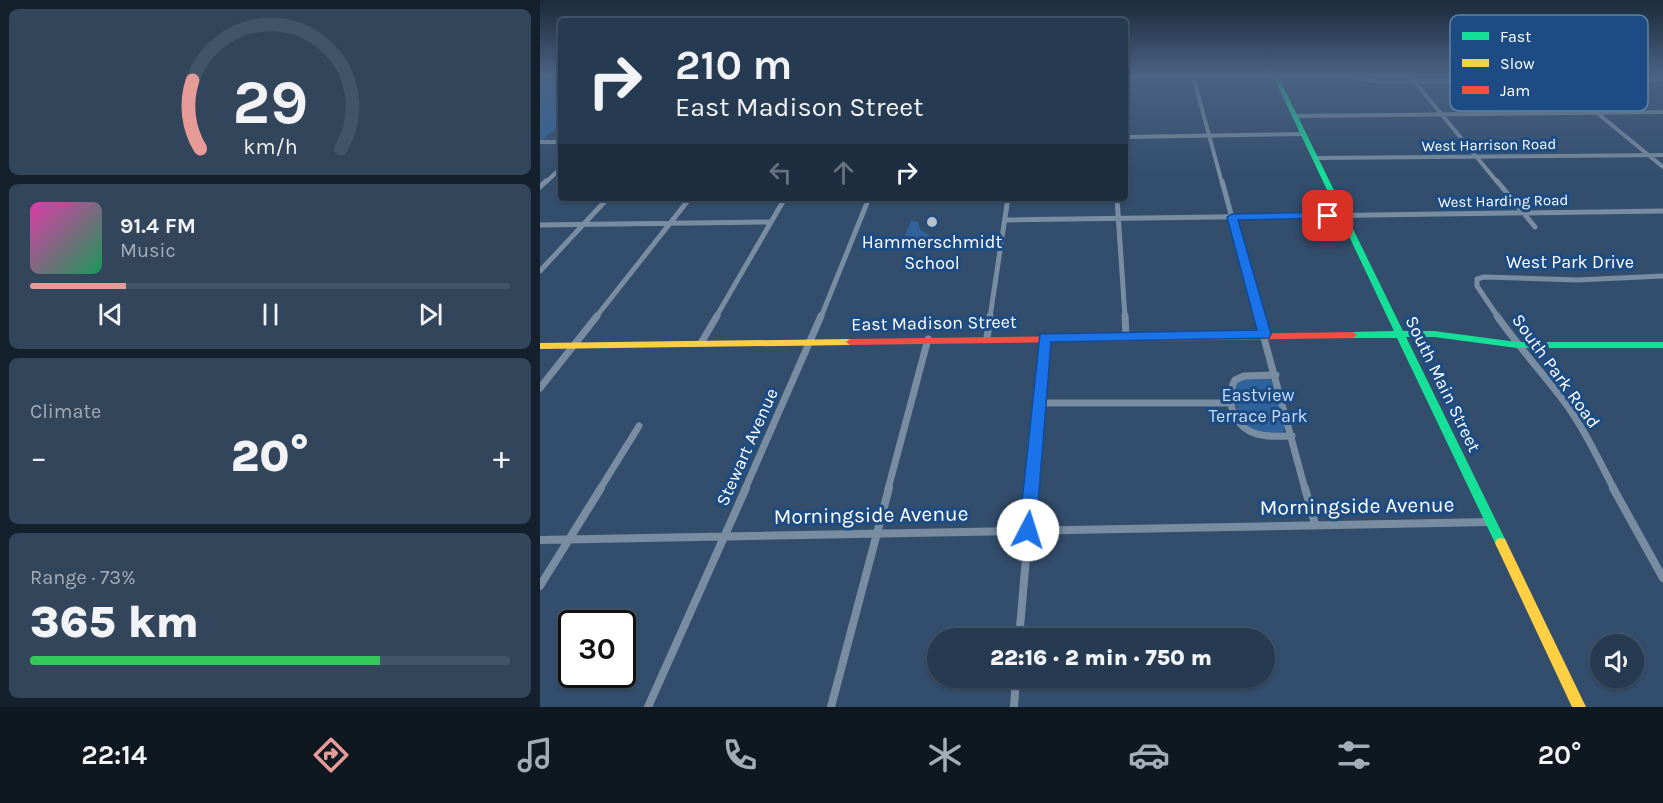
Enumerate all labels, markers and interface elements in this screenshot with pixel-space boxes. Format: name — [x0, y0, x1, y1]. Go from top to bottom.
legend — [1450, 15, 1648, 111]
text: Fast — [1500, 27, 1531, 46]
text: 210 m — [675, 40, 792, 90]
icon: right — [576, 42, 654, 120]
text: Slow — [1500, 54, 1535, 73]
text: 29 — [232, 66, 308, 139]
text: Jam — [1500, 81, 1530, 100]
text: East Madison Street — [675, 91, 923, 123]
text: km/h — [243, 134, 297, 159]
street label: West Harrison Road — [1422, 135, 1556, 155]
icon: left — [764, 156, 797, 189]
icon: ahead — [827, 156, 860, 189]
icon: right — [890, 156, 923, 189]
pin — [1302, 190, 1353, 241]
street label: West Harding Road — [1438, 191, 1568, 211]
icon: arrive — [1311, 199, 1344, 232]
text: 91.4 FM — [120, 213, 196, 239]
marker: Hammerschmidt School — [925, 215, 939, 229]
place label: Hammerschmidt School — [862, 231, 1003, 274]
text: Music — [120, 239, 176, 262]
street label: West Park Drive — [1506, 251, 1634, 273]
icon: previous — [94, 298, 127, 331]
icon: pause — [254, 298, 287, 331]
icon: next — [414, 298, 447, 331]
street label: South Park Road — [1507, 310, 1605, 432]
street label: East Madison Street — [851, 311, 1017, 335]
street label: South Main Street — [1401, 312, 1486, 456]
park label: Eastview Terrace Park — [1208, 384, 1308, 427]
street label: Stewart Avenue — [711, 385, 783, 509]
text: Climate — [30, 400, 101, 423]
text: 20° — [231, 430, 309, 482]
text: − — [30, 438, 47, 476]
text: + — [493, 438, 510, 476]
street label: Morningside Avenue — [1259, 492, 1455, 520]
position arrow — [996, 498, 1060, 562]
street label: Morningside Avenue — [773, 501, 969, 529]
text: Range · 73% — [30, 566, 136, 589]
text: 365 km — [30, 596, 199, 648]
speed limit sign: 30 — [558, 610, 636, 688]
map controls — [1590, 634, 1644, 688]
button: sound — [1590, 634, 1644, 688]
text: 22:16 · 2 min · 750 m — [990, 645, 1212, 671]
icon: directions — [310, 734, 352, 776]
icon: music — [514, 734, 556, 776]
icon: phone — [719, 734, 761, 776]
icon: climate — [924, 734, 966, 776]
icon: car — [1128, 734, 1170, 776]
icon: filters — [1333, 734, 1375, 776]
text: 22:14 — [81, 739, 147, 771]
text: 20° — [1538, 739, 1582, 771]

